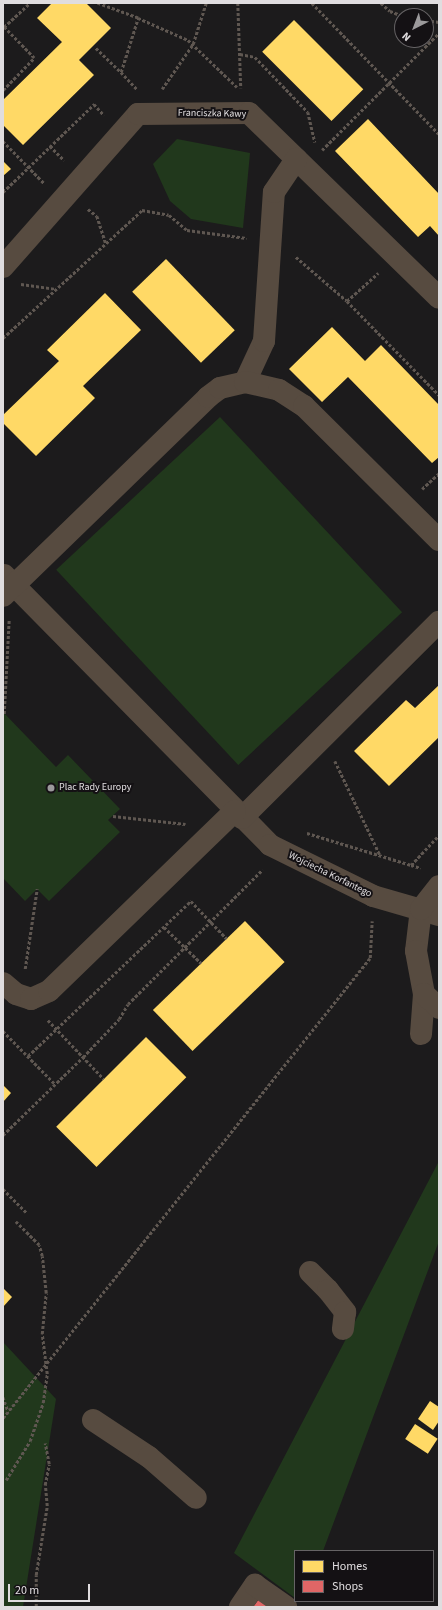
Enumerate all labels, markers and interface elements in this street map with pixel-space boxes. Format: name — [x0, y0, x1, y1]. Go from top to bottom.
north arrow — [394, 8, 434, 48]
text: N — [399, 29, 414, 45]
street label: Franciszka Kawy — [178, 107, 246, 121]
place label: Plac Rady Europy — [59, 782, 131, 794]
marker: Plac Rady Europy — [46, 783, 56, 793]
street label: Wojciecha Korfantego — [286, 850, 374, 900]
legend — [294, 1550, 434, 1602]
text: Homes — [332, 1558, 367, 1575]
scale bar — [10, 1576, 92, 1602]
text: Shops — [332, 1578, 363, 1595]
text: 20 m — [15, 1582, 39, 1599]

